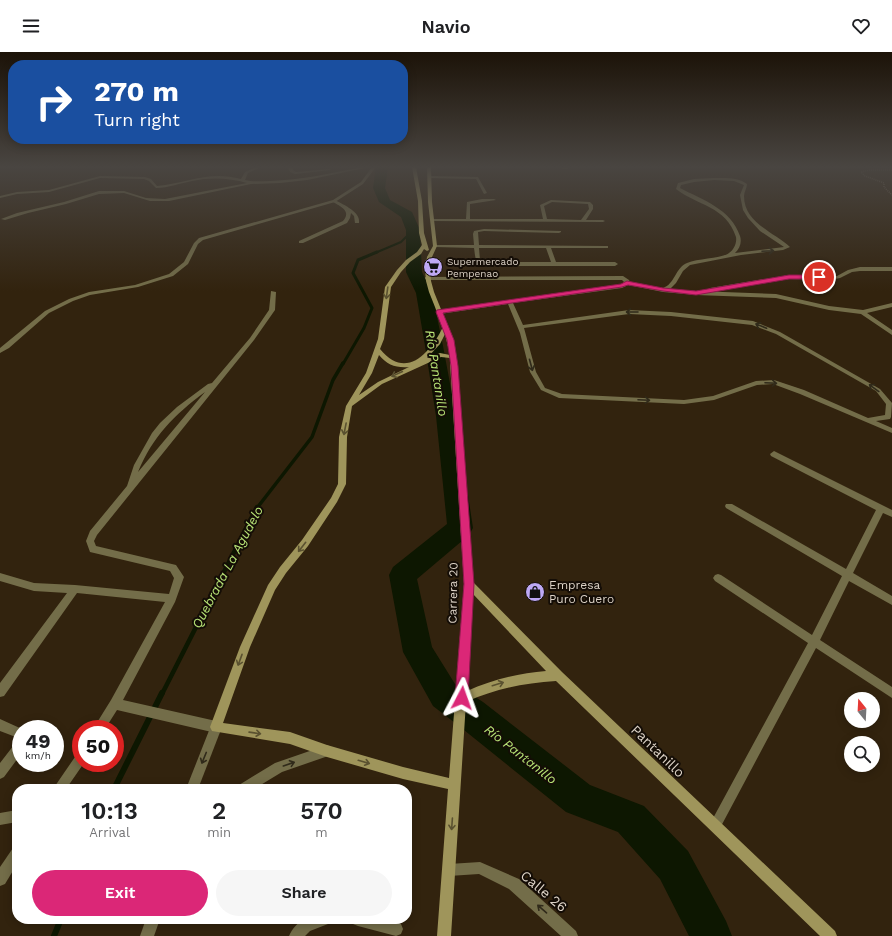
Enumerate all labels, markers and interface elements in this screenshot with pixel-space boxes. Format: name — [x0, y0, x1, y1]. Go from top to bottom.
icon: menu — [20, 15, 42, 37]
icon: heart — [850, 15, 872, 37]
text: Navio — [422, 16, 470, 37]
text: 270 m — [94, 75, 179, 108]
icon: right — [28, 76, 80, 128]
text: Turn right — [94, 109, 180, 130]
one-way arrow — [761, 247, 774, 254]
supermarket icon: Supermercado Pempenao — [422, 256, 444, 278]
place label: Supermercado Pempenao — [447, 256, 518, 279]
pin — [802, 260, 836, 294]
icon: arrive — [808, 266, 830, 288]
one-way arrow — [383, 286, 391, 299]
one-way arrow — [626, 308, 639, 316]
one-way arrow — [755, 322, 767, 329]
water label: Río Pantanillo — [422, 329, 451, 417]
one-way arrow — [528, 358, 535, 371]
one-way arrow — [391, 371, 403, 378]
one-way arrow — [764, 379, 777, 387]
one-way arrow — [869, 384, 880, 392]
one-way arrow — [637, 397, 650, 404]
one-way arrow — [340, 422, 348, 435]
water label: Quebrada La Agudelo — [189, 503, 266, 631]
one-way arrow — [298, 541, 306, 552]
street label: Carrera 20 — [445, 562, 461, 624]
place label: Empresa Puro Cuero — [549, 578, 614, 606]
shop icon: Empresa Puro Cuero — [524, 581, 546, 603]
one-way arrow — [236, 654, 244, 666]
position arrow — [441, 677, 483, 719]
one-way arrow — [491, 680, 504, 687]
north arrow — [844, 692, 880, 728]
map controls — [844, 692, 880, 772]
speed limit sign: 50 — [72, 720, 124, 772]
water label: Río Pantanillo — [482, 722, 560, 787]
street label: Pantanillo — [628, 722, 688, 780]
text: 49 — [25, 729, 51, 753]
one-way arrow — [248, 729, 261, 737]
button: search — [844, 736, 880, 772]
text: km/h — [25, 750, 51, 761]
one-way arrow — [200, 752, 208, 764]
one-way arrow — [358, 759, 371, 766]
one-way arrow — [283, 760, 296, 767]
text: 10:13 — [81, 797, 138, 825]
text: 2 — [212, 797, 226, 825]
text: 570 — [300, 797, 343, 825]
one-way arrow — [448, 817, 455, 830]
text: Arrival — [89, 825, 130, 840]
text: min — [207, 825, 231, 840]
text: m — [315, 825, 328, 840]
street label: Calle 26 — [518, 867, 570, 915]
button: Exit — [32, 870, 208, 916]
button: Share — [216, 870, 392, 916]
one-way arrow — [537, 905, 547, 914]

